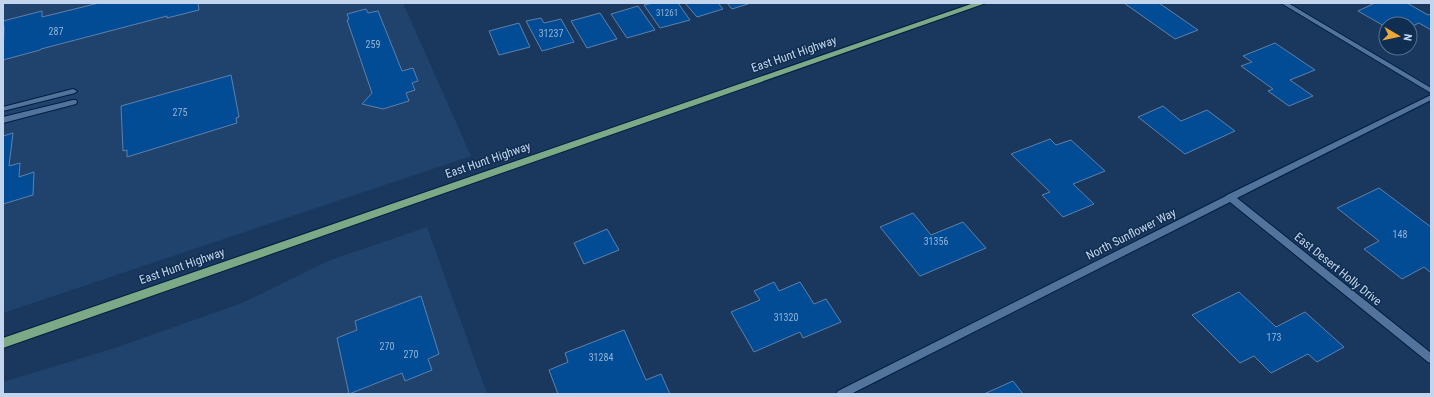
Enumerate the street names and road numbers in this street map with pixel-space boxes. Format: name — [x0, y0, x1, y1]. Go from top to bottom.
street label: East Hunt Highway — [750, 33, 838, 75]
street label: East Hunt Highway — [444, 139, 532, 181]
street label: North Sunflower Way — [1084, 205, 1178, 263]
street label: East Desert Holly Drive — [1292, 230, 1385, 309]
street label: East Hunt Highway — [138, 245, 226, 287]

